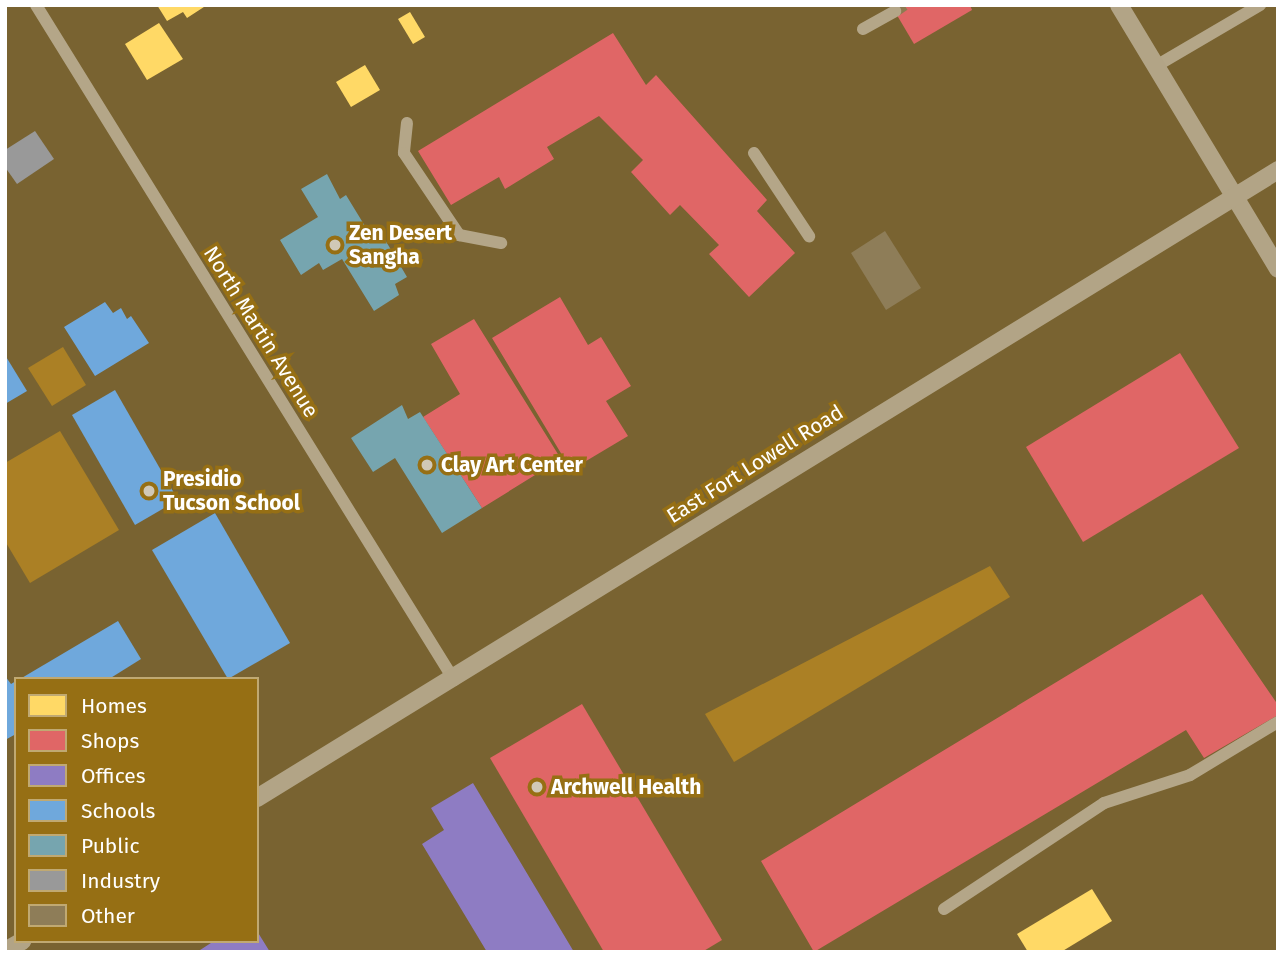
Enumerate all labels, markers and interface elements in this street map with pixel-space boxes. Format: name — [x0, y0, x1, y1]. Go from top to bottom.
place label: Zen Desert Sangha — [349, 220, 452, 270]
marker: Zen Desert Sangha — [327, 237, 343, 253]
street label: North Martin Avenue — [198, 242, 324, 422]
street label: East Fort Lowell Road — [662, 399, 848, 529]
place label: Clay Art Center — [441, 452, 583, 478]
marker: Clay Art Center — [419, 457, 435, 473]
place label: Presidio Tucson School — [163, 466, 300, 516]
marker: Presidio Tucson School — [141, 483, 157, 499]
legend — [14, 677, 259, 943]
text: Homes — [81, 693, 147, 719]
text: Shops — [81, 728, 139, 754]
text: Offices — [81, 763, 146, 789]
place label: Archwell Health — [551, 774, 701, 800]
marker: Archwell Health — [529, 779, 545, 795]
text: Schools — [81, 798, 155, 824]
text: Public — [81, 833, 139, 859]
text: Industry — [81, 868, 160, 894]
text: Other — [81, 903, 135, 929]

